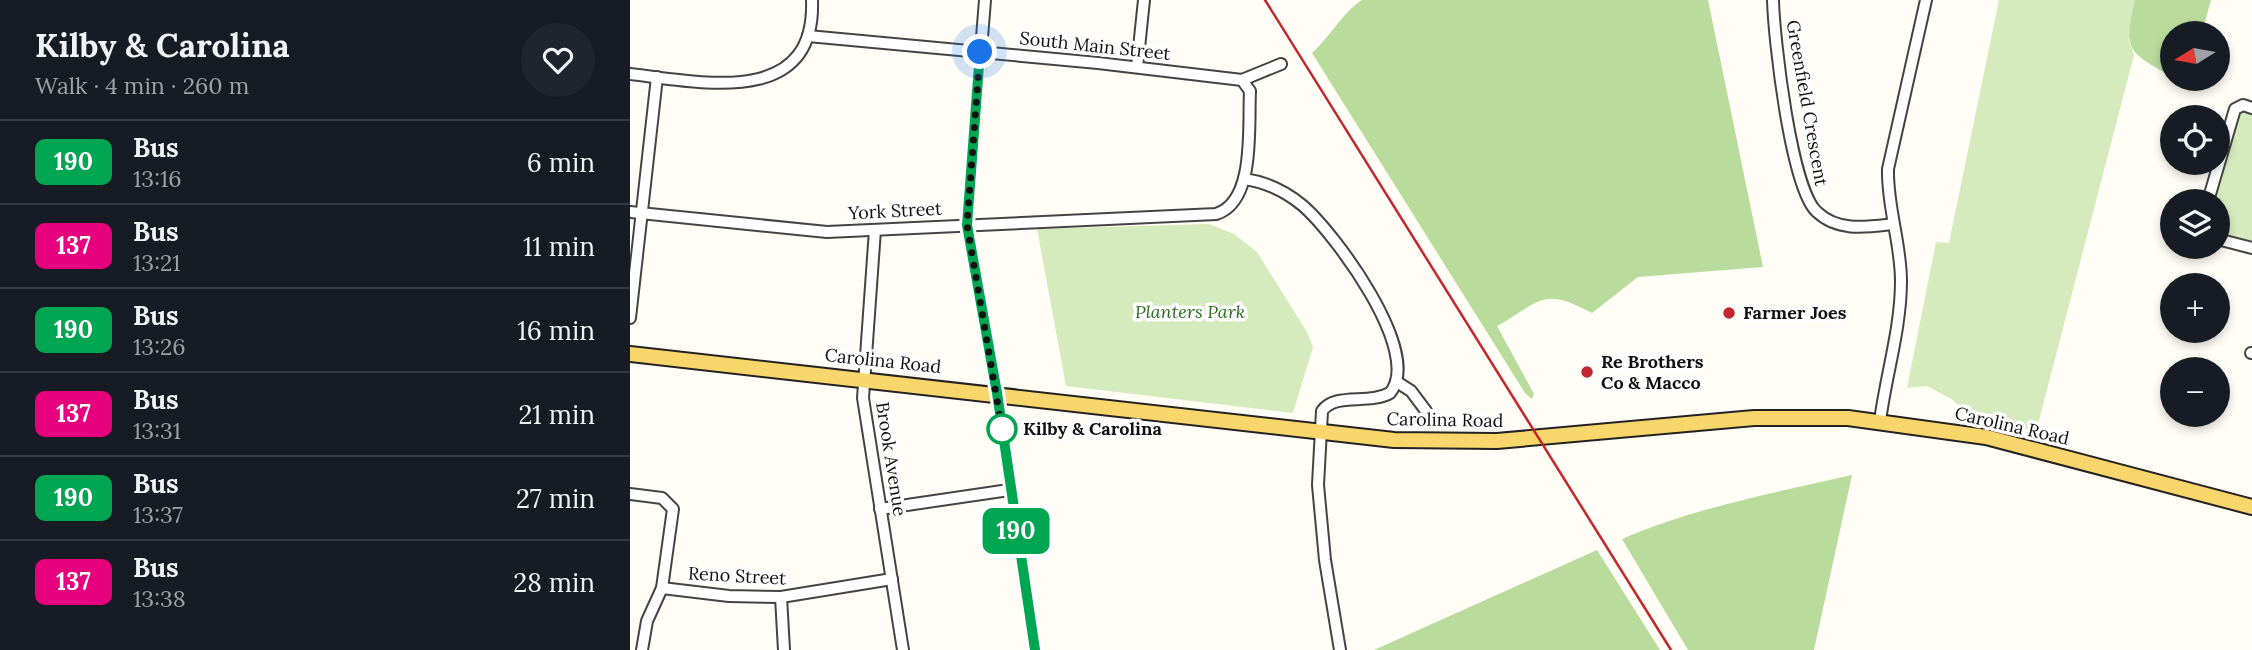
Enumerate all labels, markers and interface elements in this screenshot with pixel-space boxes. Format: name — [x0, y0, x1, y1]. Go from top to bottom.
street label: Greenfield Crescent — [1782, 18, 1833, 188]
north arrow — [2160, 21, 2230, 91]
map controls — [2160, 21, 2230, 427]
button: heart — [521, 23, 595, 97]
text: Kilby & Carolina — [35, 24, 290, 66]
street label: South Main Street — [1018, 26, 1172, 65]
your location — [962, 34, 997, 69]
text: Walk · 4 min · 260 m — [35, 71, 249, 100]
button: locate — [2160, 105, 2230, 175]
text: Bus — [133, 131, 179, 164]
text: 190 — [54, 146, 93, 177]
text: 6 min — [527, 146, 595, 179]
text: 13:16 — [133, 164, 182, 193]
button: layers — [2160, 189, 2230, 259]
street label: York Street — [847, 197, 942, 224]
text: Bus — [133, 215, 179, 248]
text: 137 — [56, 230, 91, 261]
text: 11 min — [523, 230, 595, 263]
text: 13:21 — [133, 248, 181, 277]
button: + — [2160, 273, 2230, 343]
text: Bus — [133, 299, 179, 332]
park label: Planters Park — [1135, 300, 1245, 323]
place label: Farmer Joes — [1743, 301, 1847, 324]
marker: Farmer Joes — [1721, 305, 1737, 321]
text: 190 — [54, 314, 93, 345]
text: 16 min — [517, 314, 595, 347]
text: 13:26 — [133, 332, 186, 361]
street label: Carolina Road — [824, 343, 943, 378]
place label: Re Brothers Co & Macco — [1601, 350, 1704, 394]
button: − — [2160, 357, 2230, 427]
marker: Re Brothers Co & Macco — [1579, 364, 1595, 380]
text: Bus — [133, 383, 179, 416]
text: 137 — [56, 398, 91, 429]
text: 21 min — [518, 398, 595, 431]
street label: Brook Avenue — [871, 400, 912, 518]
street label: Carolina Road — [1953, 401, 2072, 450]
street label: Carolina Road — [1386, 407, 1504, 432]
marker: Kilby & Carolina — [987, 414, 1017, 444]
text: 13:31 — [133, 416, 181, 445]
place label: Kilby & Carolina — [1023, 417, 1162, 440]
text: Bus — [133, 467, 179, 500]
text: 190 — [54, 482, 93, 513]
text: 27 min — [516, 482, 595, 515]
text: 13:37 — [133, 500, 183, 529]
line badge: 190 — [976, 508, 1056, 554]
text: 190 — [997, 515, 1035, 546]
text: Bus — [133, 551, 179, 584]
street label: Reno Street — [687, 561, 787, 590]
text: 137 — [56, 566, 91, 597]
text: 28 min — [513, 566, 595, 599]
text: 13:38 — [133, 584, 186, 613]

